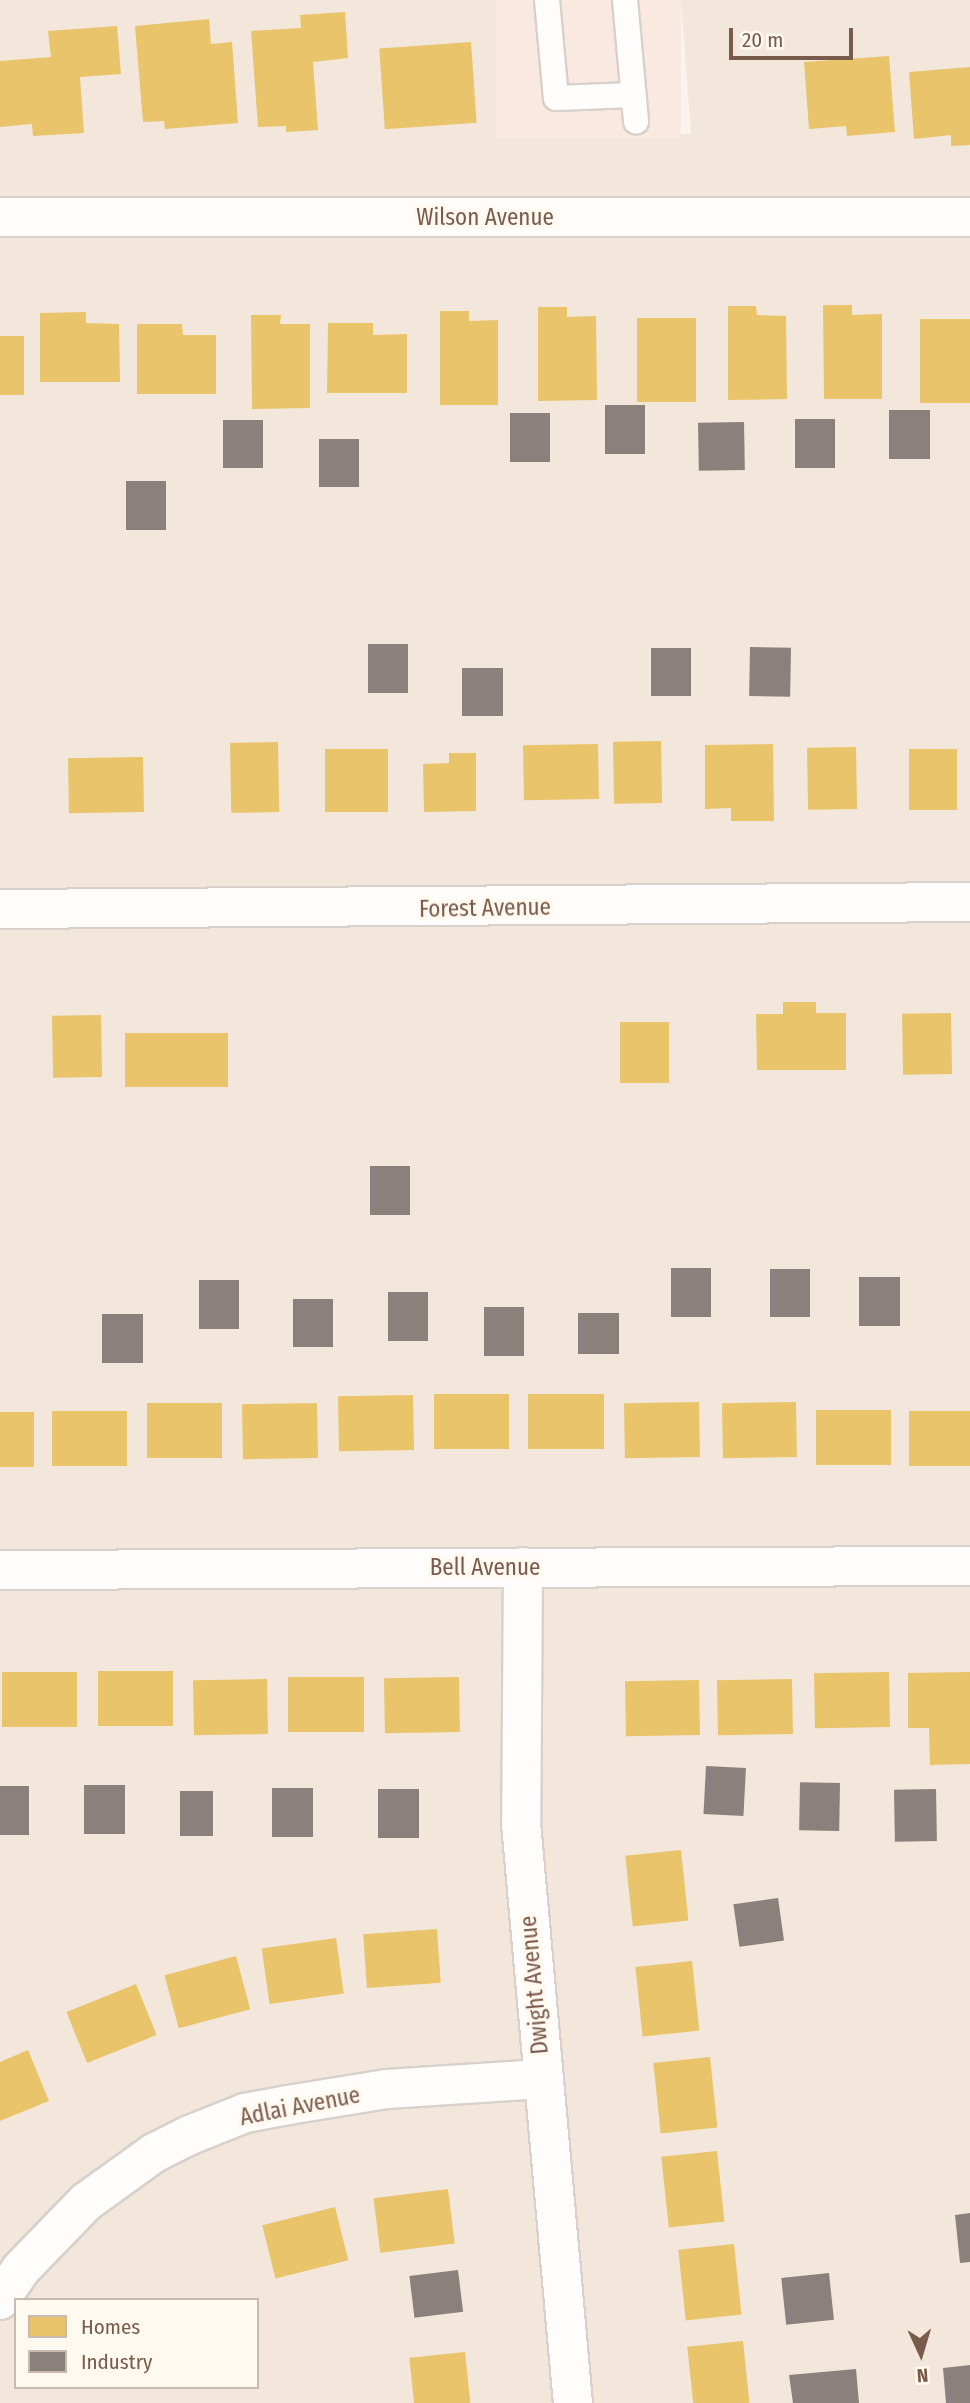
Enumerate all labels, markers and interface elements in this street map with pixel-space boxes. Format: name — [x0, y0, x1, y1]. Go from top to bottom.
scale bar — [732, 14, 856, 58]
text: 20 m — [742, 27, 783, 53]
street label: Wilson Avenue — [416, 203, 554, 231]
street label: Forest Avenue — [419, 893, 551, 923]
street label: Bell Avenue — [430, 1553, 540, 1581]
street label: Dwight Avenue — [514, 1914, 554, 2056]
street label: Adlai Avenue — [238, 2081, 362, 2131]
legend — [14, 2298, 259, 2389]
text: Homes — [81, 2314, 140, 2340]
north arrow — [886, 2319, 956, 2389]
text: Industry — [81, 2349, 152, 2375]
text: N — [916, 2364, 929, 2387]

